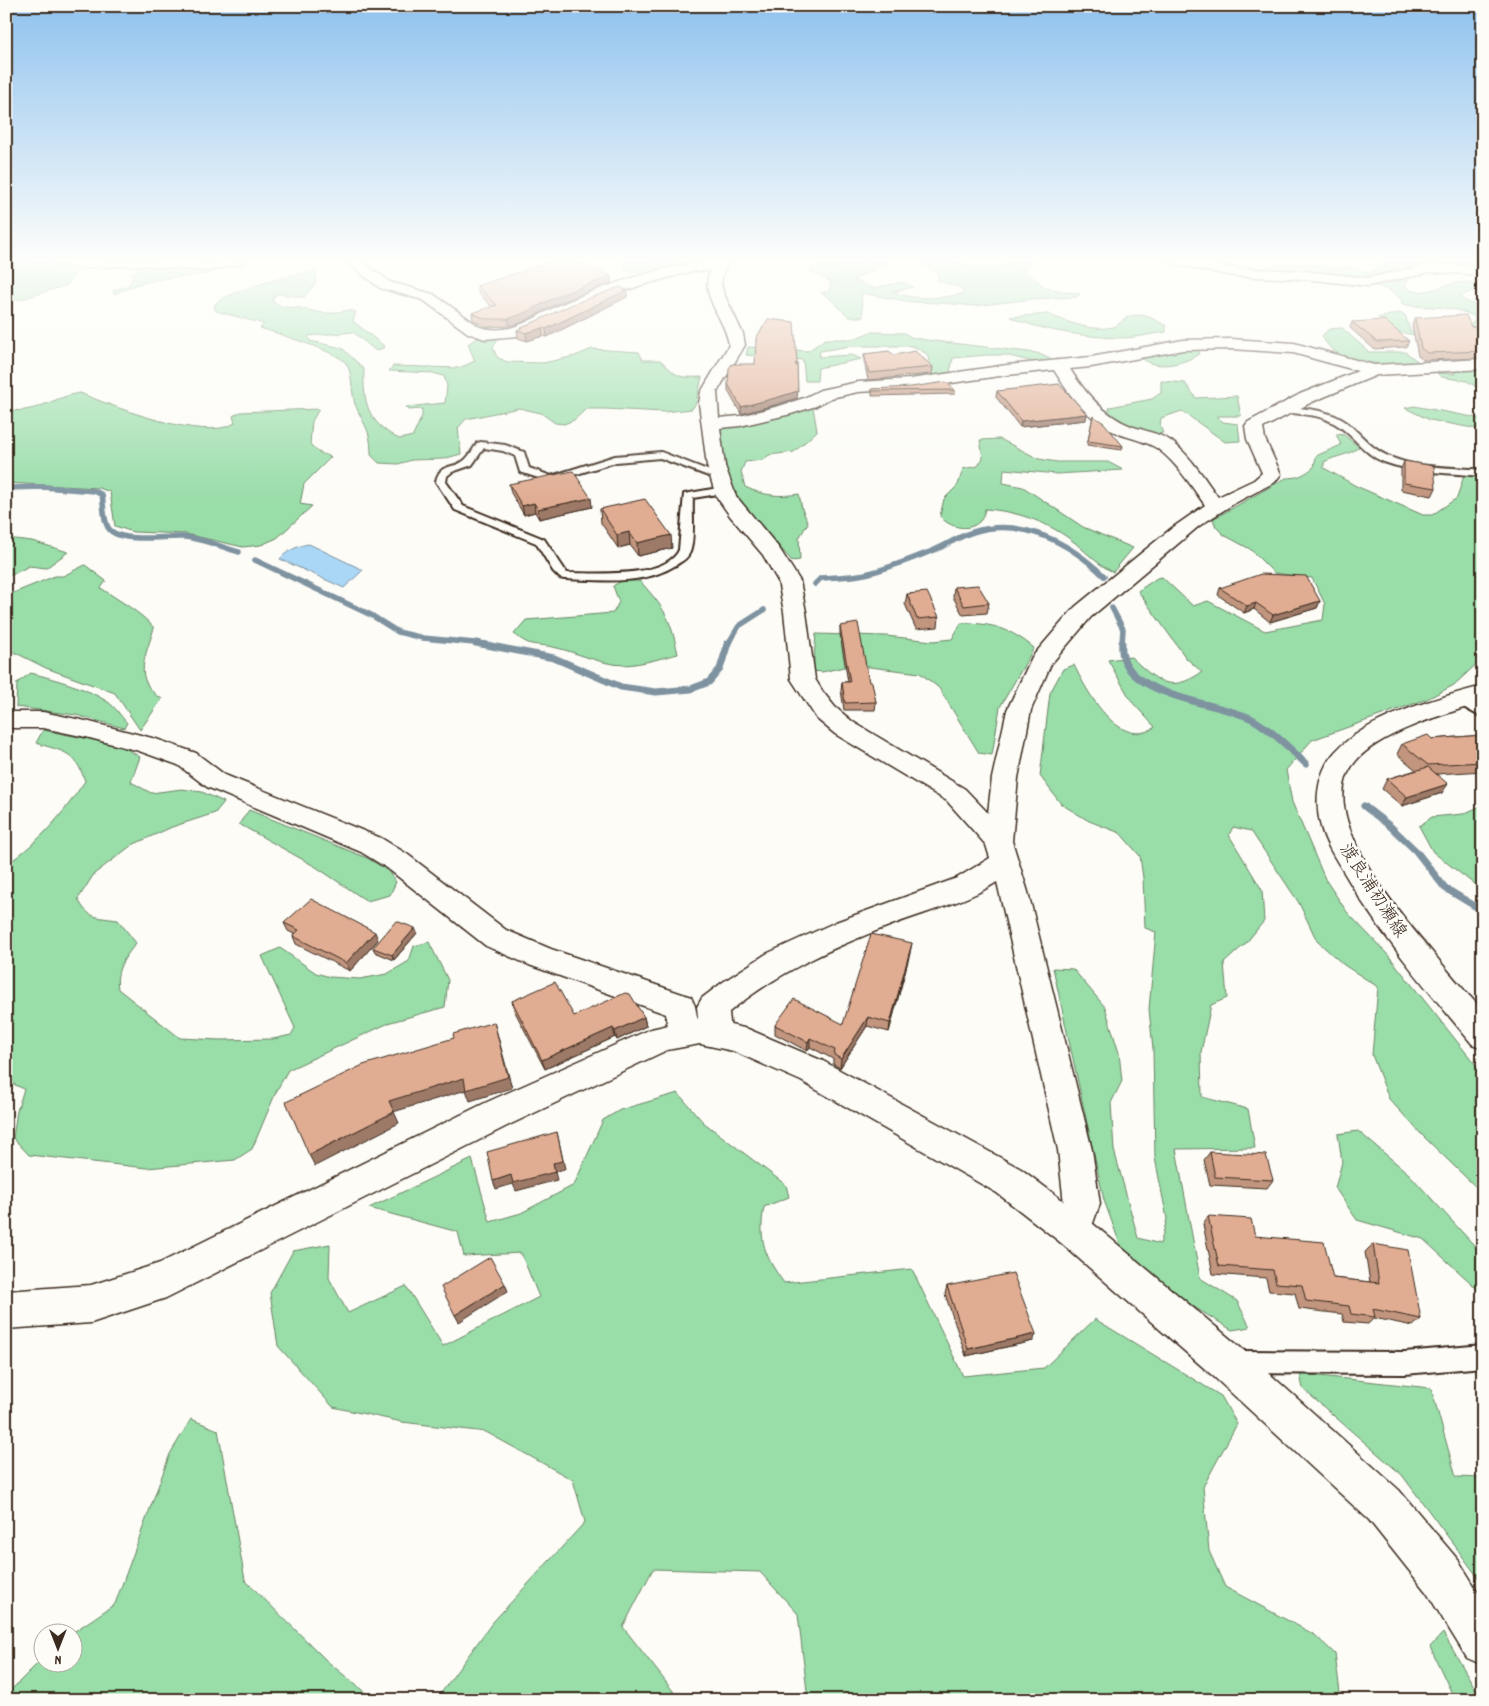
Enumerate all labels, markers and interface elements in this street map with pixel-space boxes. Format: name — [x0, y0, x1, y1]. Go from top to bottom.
street label: 渡良浦初瀬線 — [1332, 839, 1412, 943]
north arrow — [32, 1624, 82, 1674]
text: N — [54, 1649, 61, 1669]

